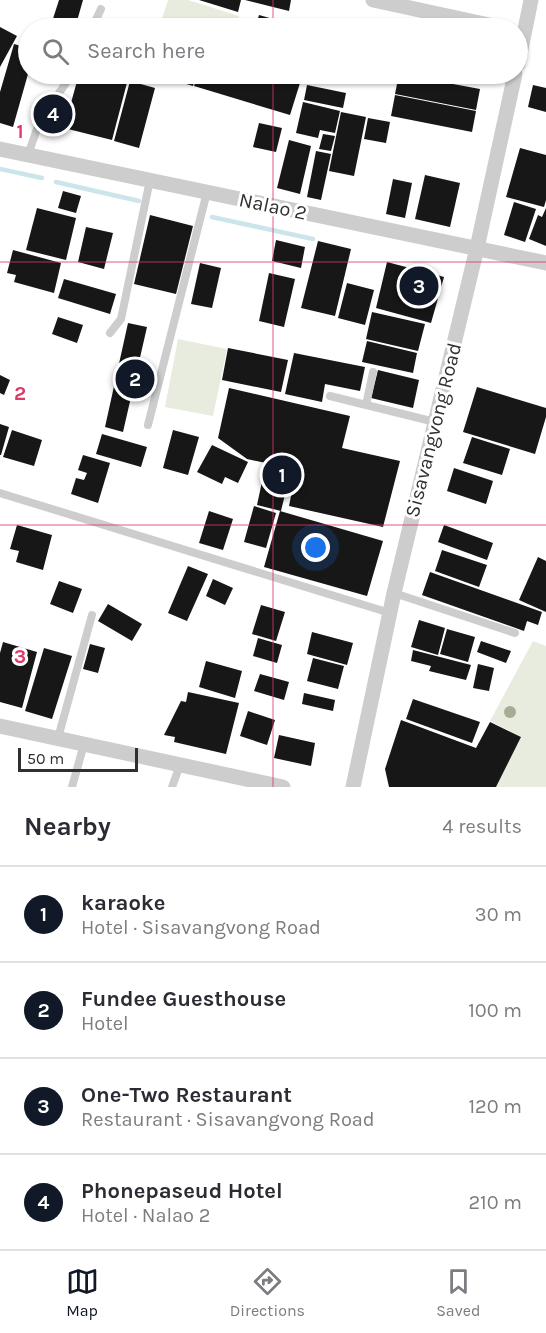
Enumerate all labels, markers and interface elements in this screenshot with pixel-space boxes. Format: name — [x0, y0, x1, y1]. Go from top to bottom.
search box — [18, 18, 528, 84]
icon: search — [39, 35, 72, 68]
text: Search here — [87, 38, 205, 64]
pin: 4 — [34, 92, 72, 136]
text: 1 — [16, 120, 24, 143]
street label: Nalao 2 — [237, 188, 309, 225]
pin: 3 — [400, 264, 438, 308]
street label: Sisavangvong Road — [401, 340, 466, 520]
pin: 2 — [116, 356, 154, 401]
text: 2 — [14, 382, 26, 405]
pin: 1 — [262, 452, 302, 498]
your location — [301, 533, 330, 562]
text: 3 — [14, 645, 26, 668]
scale bar — [18, 745, 138, 772]
text: 50 m — [27, 749, 64, 768]
text: Nearby — [24, 811, 111, 842]
text: 4 results — [442, 815, 522, 838]
text: karaoke — [81, 890, 166, 916]
text: 1 — [40, 903, 47, 926]
text: 30 m — [475, 903, 522, 926]
text: Hotel · Sisavangvong Road — [81, 916, 321, 939]
text: Fundee Guesthouse — [81, 986, 286, 1012]
text: 2 — [37, 999, 50, 1022]
text: 100 m — [468, 999, 522, 1022]
text: Hotel — [81, 1012, 129, 1035]
text: One-Two Restaurant — [81, 1082, 292, 1108]
text: 3 — [37, 1095, 50, 1118]
text: 120 m — [468, 1095, 522, 1118]
text: Restaurant · Sisavangvong Road — [81, 1108, 375, 1131]
text: Phonepaseud Hotel — [81, 1178, 283, 1204]
text: 4 — [38, 1191, 49, 1214]
text: 210 m — [468, 1191, 522, 1214]
text: Hotel · Nalao 2 — [81, 1204, 210, 1227]
tab: Map — [66, 1265, 99, 1320]
tab: Directions — [230, 1265, 305, 1320]
tab: Saved — [436, 1265, 480, 1320]

